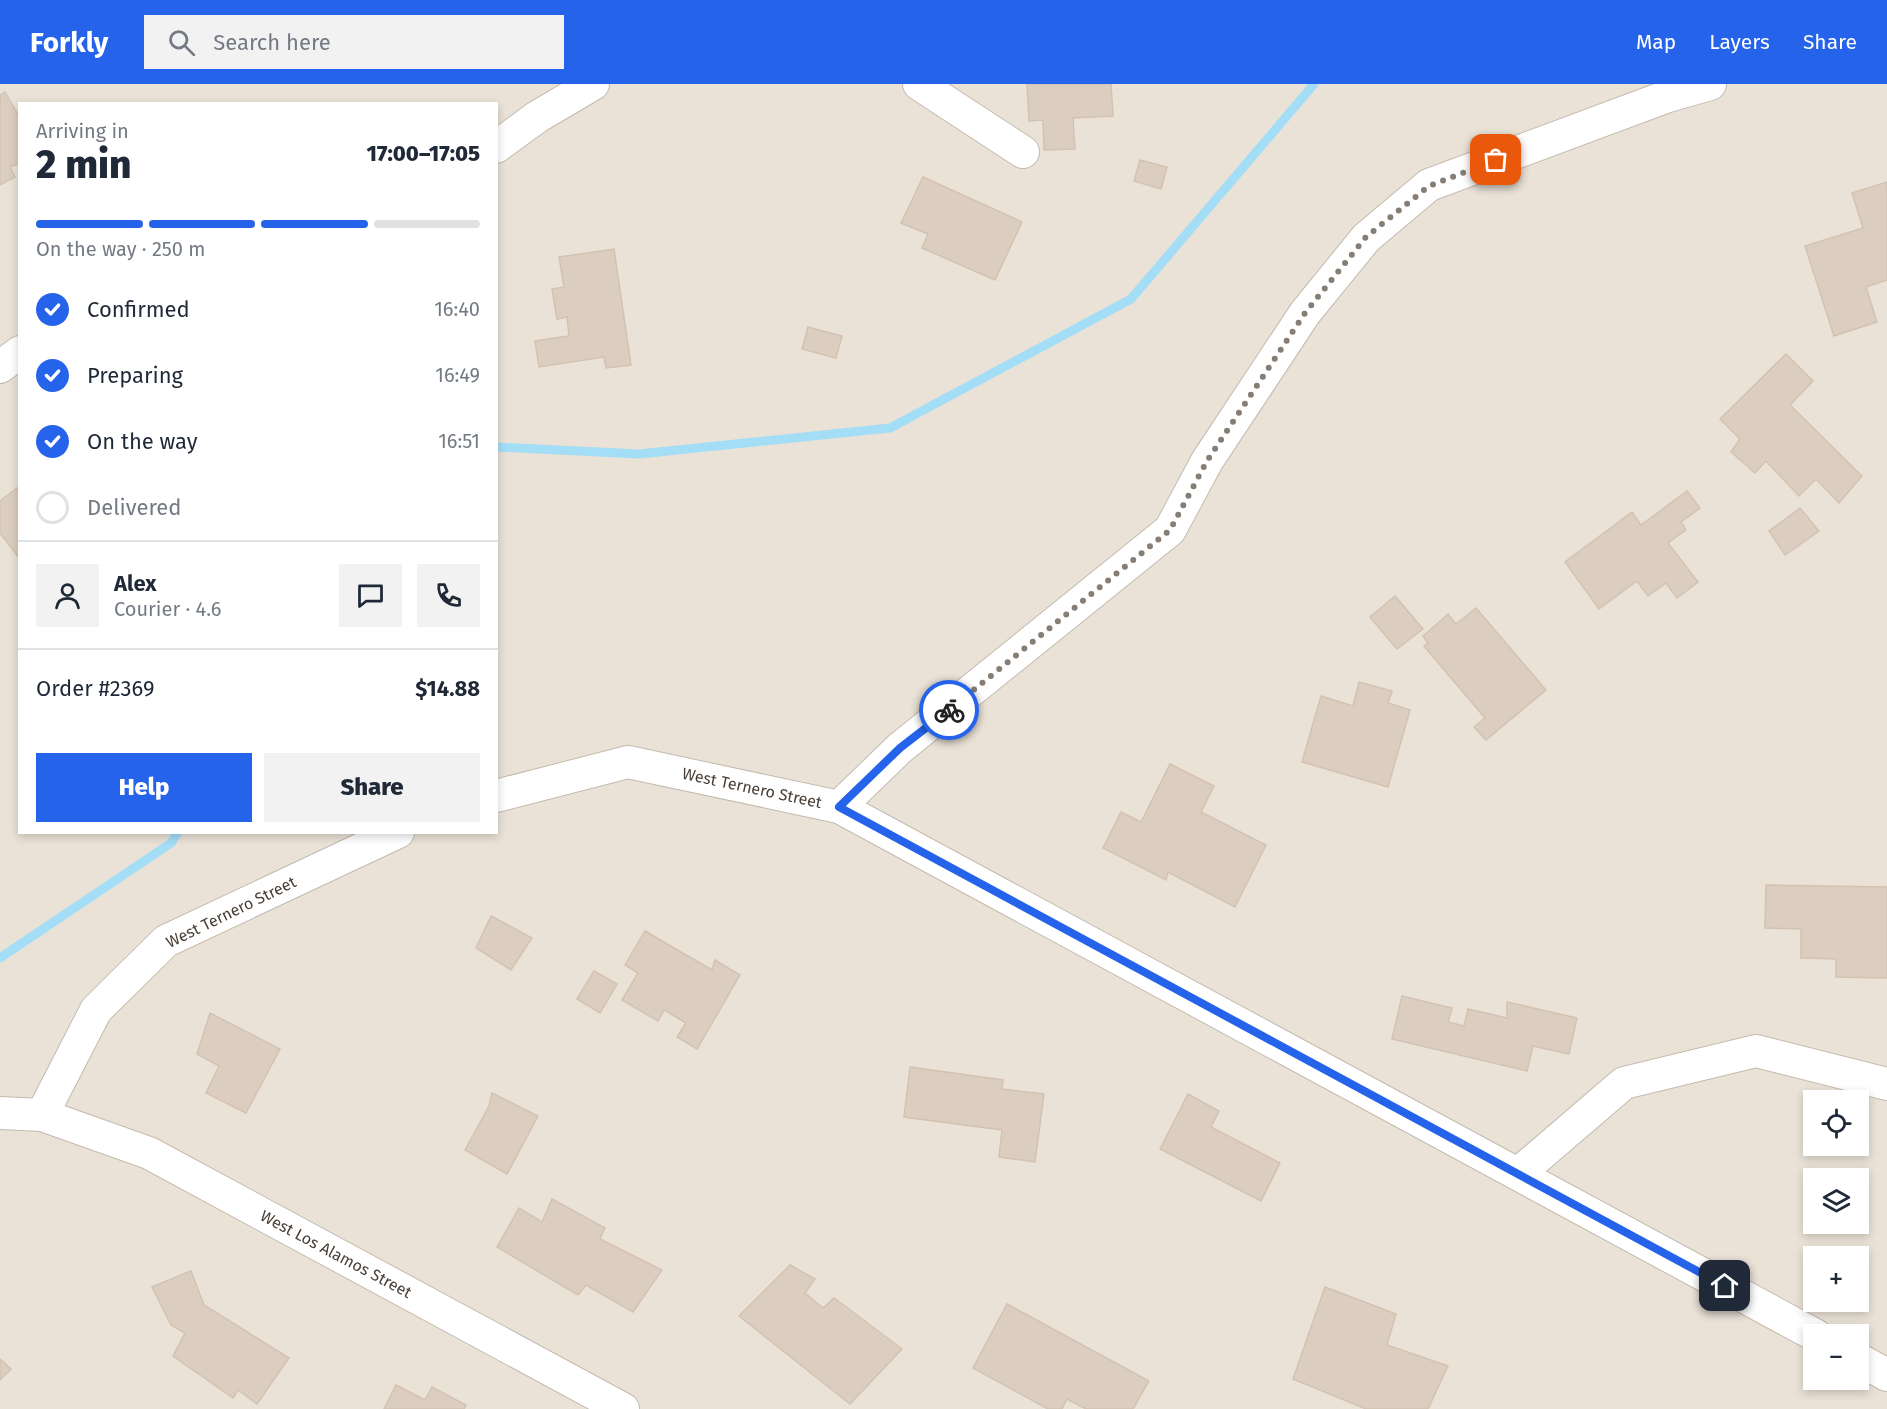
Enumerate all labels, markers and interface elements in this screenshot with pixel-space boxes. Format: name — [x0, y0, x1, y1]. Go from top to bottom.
search box — [144, 15, 564, 69]
text: Forkly — [30, 26, 108, 59]
icon: search — [165, 26, 198, 59]
text: Search here — [213, 29, 331, 56]
text: Map — [1636, 29, 1676, 55]
text: Layers — [1709, 29, 1770, 55]
text: Share — [1803, 29, 1857, 55]
text: Arriving in — [36, 119, 129, 143]
pin — [1470, 134, 1521, 185]
text: 17:00–17:05 — [367, 140, 480, 167]
text: 2 min — [36, 142, 132, 188]
icon: bag — [1479, 143, 1512, 176]
text: On the way · 250 m — [36, 237, 205, 261]
icon: check — [36, 293, 69, 326]
text: Confirmed — [87, 296, 190, 323]
text: 16:40 — [434, 297, 480, 321]
icon: check — [36, 359, 69, 392]
text: Preparing — [87, 362, 183, 389]
text: 16:49 — [435, 363, 480, 387]
icon: check — [36, 425, 69, 458]
text: On the way — [87, 428, 198, 455]
text: 16:51 — [438, 429, 480, 453]
text: Delivered — [87, 494, 182, 521]
button: person — [36, 564, 99, 627]
button: chat — [339, 564, 402, 627]
button: phone — [417, 564, 480, 627]
text: Alex — [114, 570, 157, 597]
text: Courier · 4.6 — [114, 597, 221, 621]
text: Order #2369 — [36, 675, 154, 702]
text: $14.88 — [415, 675, 480, 702]
courier — [919, 680, 979, 740]
icon: bike — [933, 694, 966, 727]
button: Help — [36, 753, 252, 822]
button: Share — [264, 753, 480, 822]
street label: West Ternero Street — [680, 764, 824, 812]
street label: West Ternero Street — [163, 872, 299, 952]
map controls — [1803, 1090, 1869, 1390]
button: locate — [1803, 1090, 1869, 1156]
button: layers — [1803, 1168, 1869, 1234]
street label: West Los Alamos Street — [257, 1206, 415, 1302]
button: + — [1803, 1246, 1869, 1312]
pin — [1699, 1260, 1750, 1311]
icon: home — [1708, 1269, 1741, 1302]
button: − — [1803, 1324, 1869, 1390]

